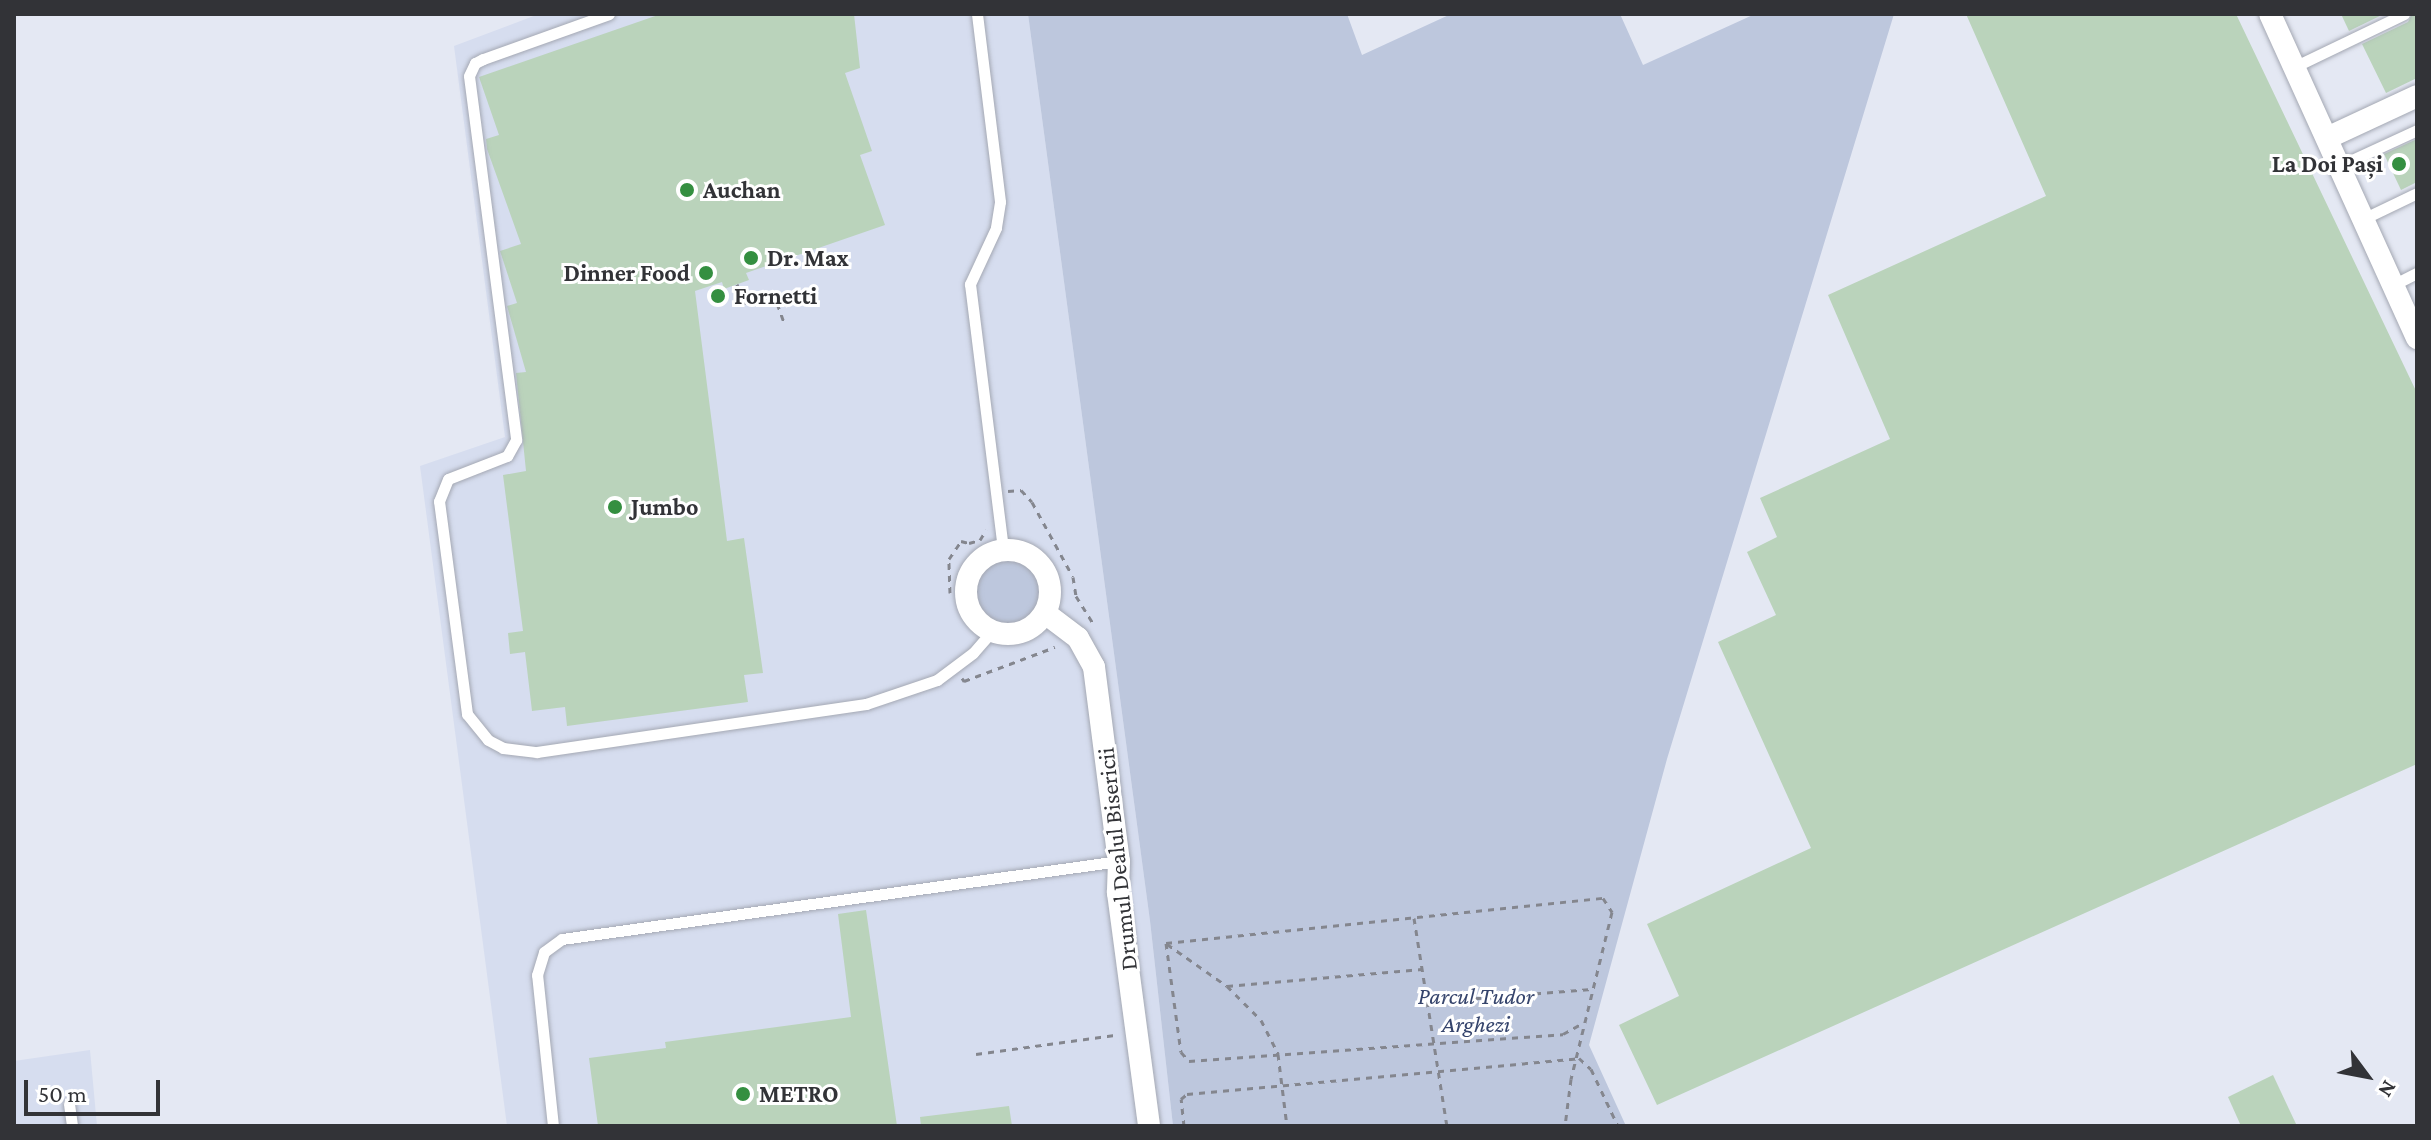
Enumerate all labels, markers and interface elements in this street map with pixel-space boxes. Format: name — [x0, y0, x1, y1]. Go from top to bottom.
place label: La Doi Pași — [2272, 150, 2383, 178]
marker: La Doi Pași — [2390, 155, 2408, 173]
place label: Auchan — [703, 176, 781, 204]
marker: Auchan — [678, 181, 696, 199]
place label: Dr. Max — [767, 244, 849, 272]
marker: Dr. Max — [742, 249, 760, 267]
place label: Dinner Food — [564, 259, 690, 287]
marker: Dinner Food — [697, 264, 715, 282]
place label: Fornetti — [734, 282, 817, 310]
marker: Fornetti — [709, 287, 727, 305]
place label: Jumbo — [631, 493, 698, 521]
marker: Jumbo — [606, 498, 624, 516]
street label: Drumul Dealul Bisericii — [1091, 746, 1143, 972]
park label: Parcul Tudor Arghezi — [1418, 982, 1534, 1038]
north arrow — [2327, 1036, 2407, 1116]
scale bar — [28, 1064, 164, 1114]
text: N — [2373, 1076, 2402, 1102]
text: 50 m — [38, 1080, 87, 1107]
place label: METRO — [759, 1080, 839, 1108]
marker: METRO — [734, 1085, 752, 1103]

